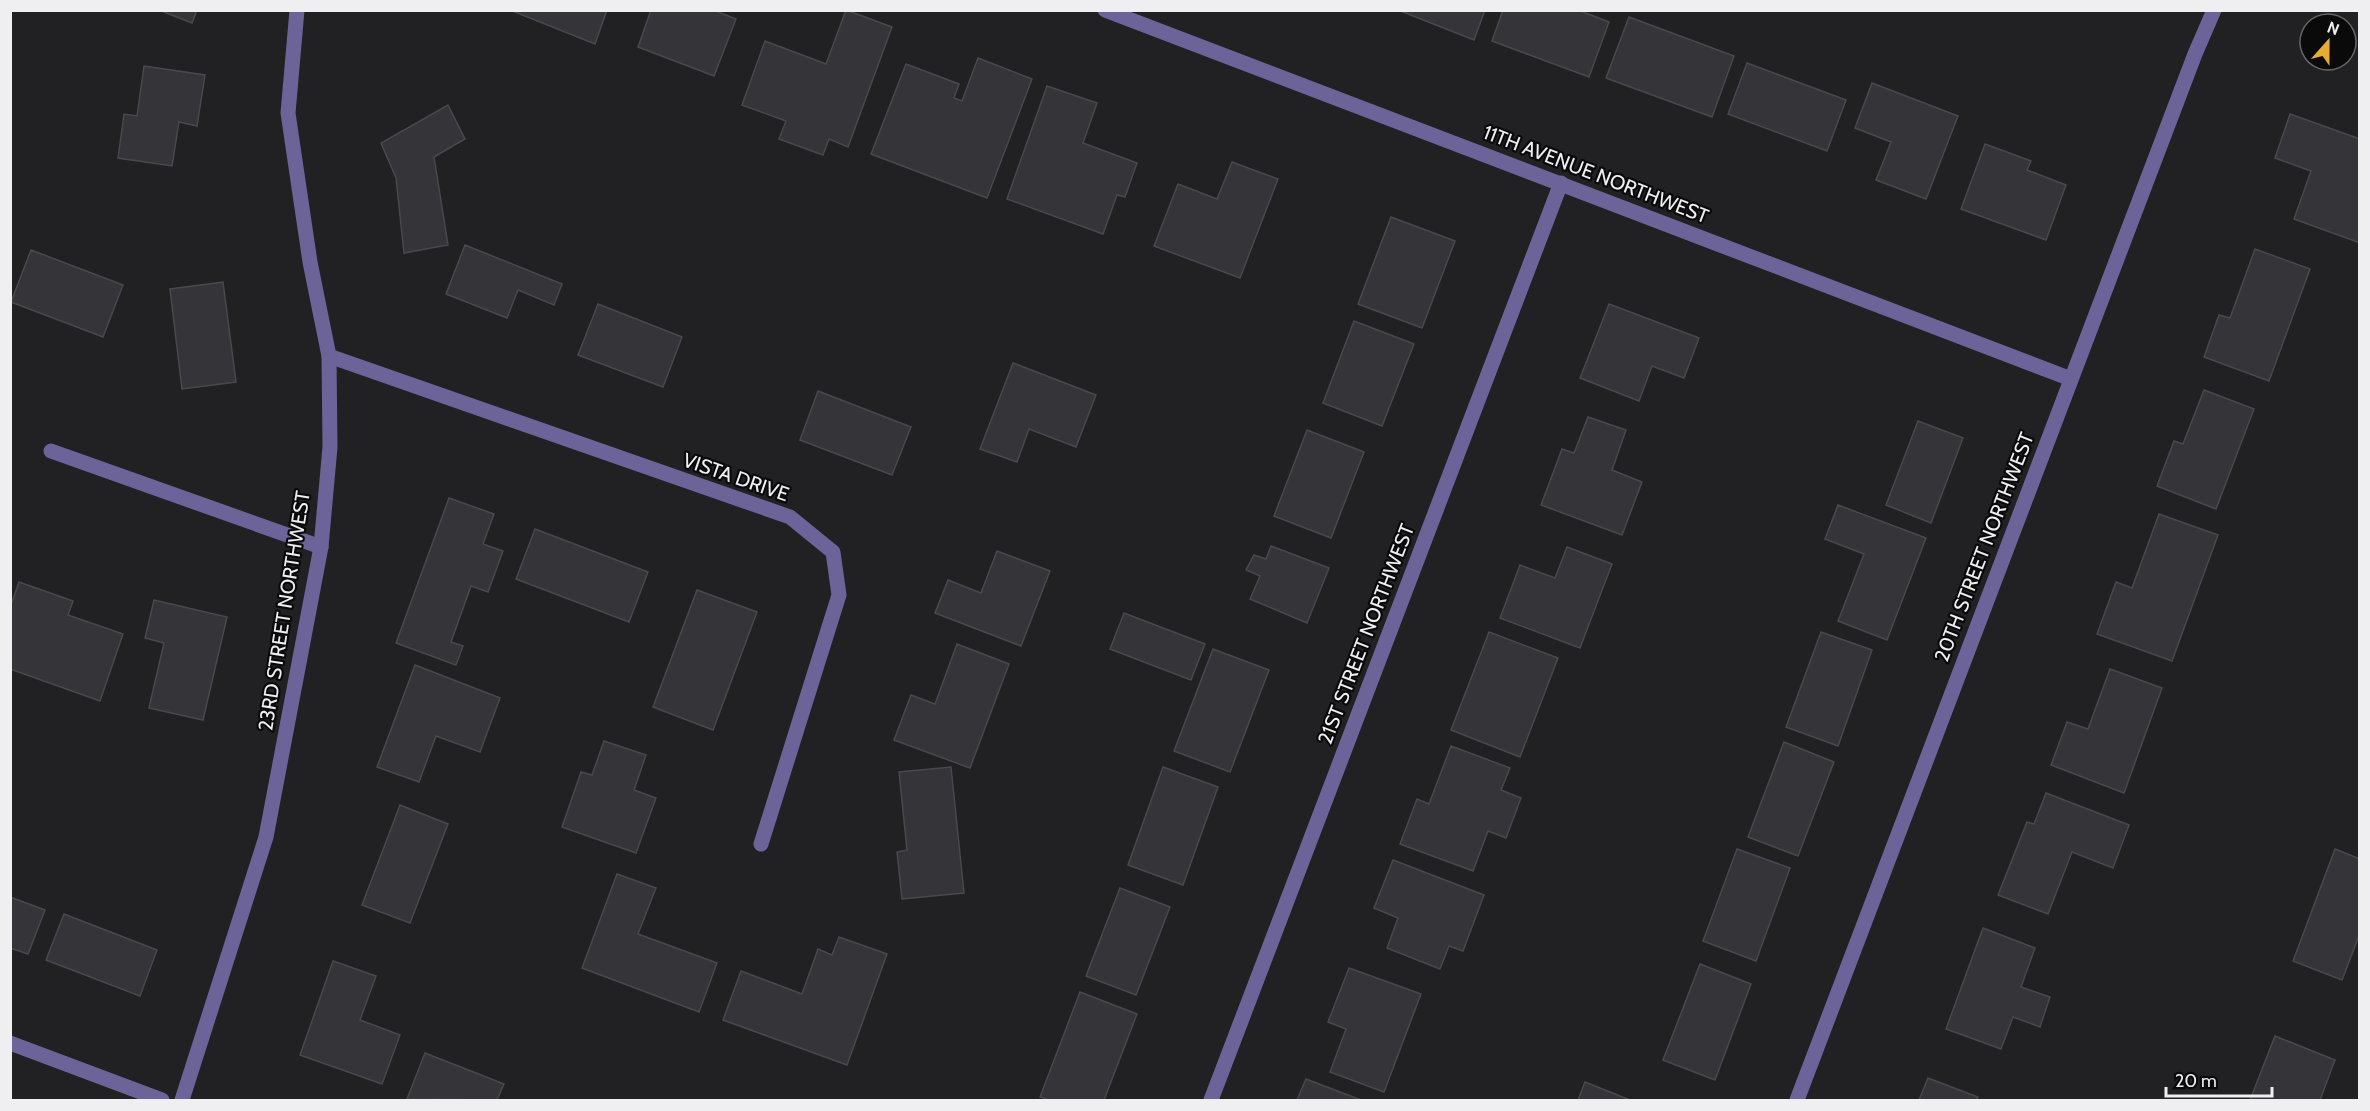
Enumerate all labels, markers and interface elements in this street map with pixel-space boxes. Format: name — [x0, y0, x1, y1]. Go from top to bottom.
north arrow — [2298, 12, 2358, 72]
text: N — [2325, 18, 2342, 39]
street label: 11TH AVENUE NORTHWEST — [1480, 120, 1712, 228]
street label: 20TH STREET NORTHWEST — [1929, 429, 2039, 665]
street label: VISTA DRIVE — [680, 448, 792, 506]
street label: 23RD STREET NORTHWEST — [253, 489, 315, 733]
street label: 21ST STREET NORTHWEST — [1313, 520, 1419, 748]
scale bar — [2166, 1060, 2272, 1098]
text: 20 m — [2175, 1070, 2217, 1092]

